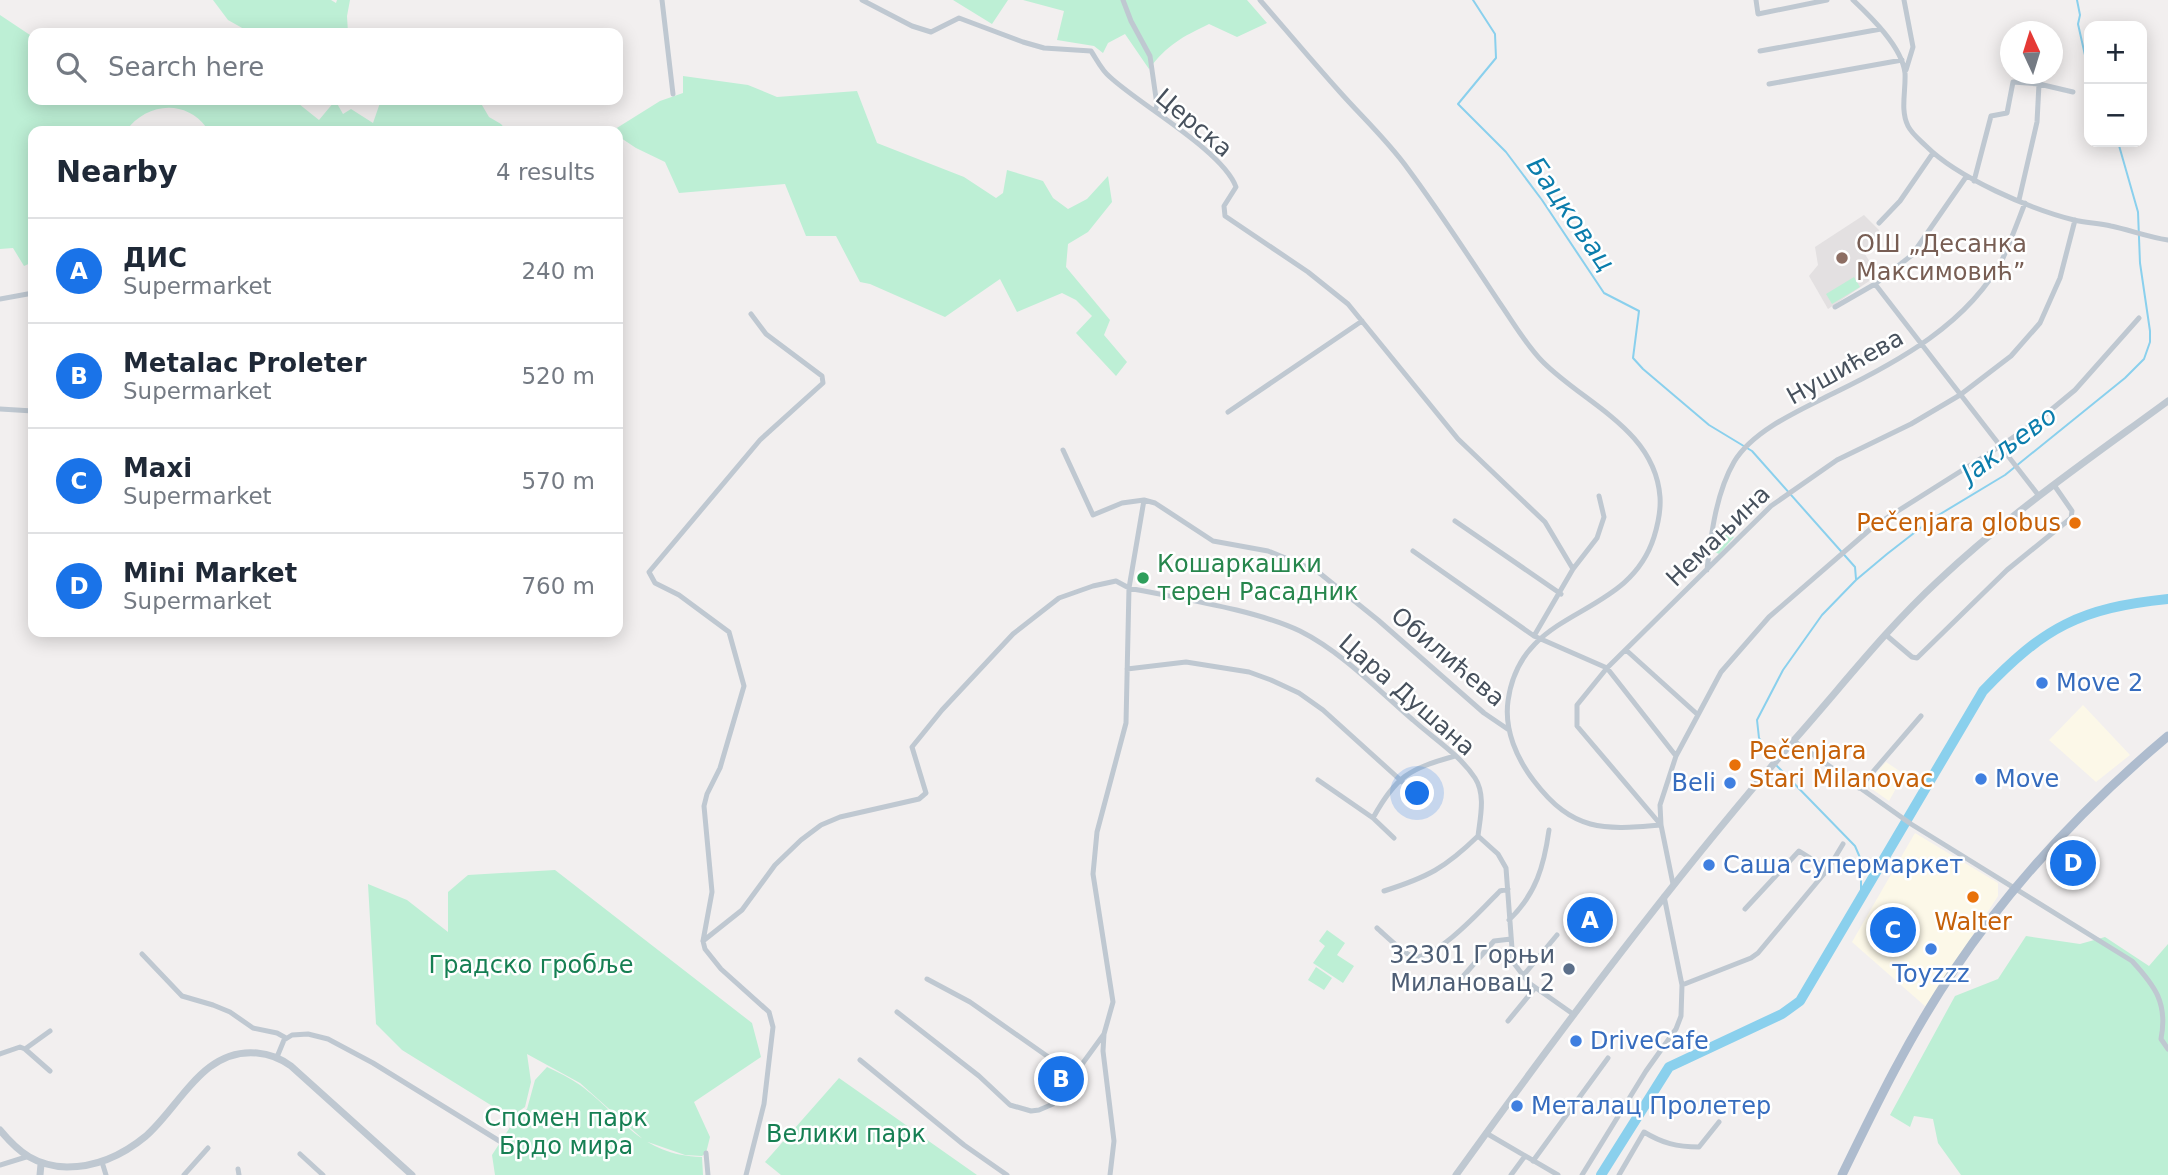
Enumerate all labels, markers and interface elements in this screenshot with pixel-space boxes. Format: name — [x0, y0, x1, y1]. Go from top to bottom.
north arrow — [2000, 21, 2063, 84]
map controls — [2084, 21, 2147, 147]
button: + — [2084, 21, 2147, 84]
search box — [28, 28, 623, 105]
icon: search — [52, 48, 90, 86]
text: Search here — [108, 52, 264, 82]
street label: Церска — [1150, 83, 1238, 163]
button: − — [2084, 84, 2147, 147]
water label: Бацковац — [1521, 151, 1621, 277]
text: Nearby — [56, 154, 178, 189]
text: 4 results — [496, 159, 595, 185]
place label: ОШ „Десанка Максимовић” — [1856, 230, 2027, 286]
text: ДИС — [123, 243, 187, 273]
marker: ОШ „Десанка Максимовић” — [1834, 250, 1850, 266]
text: A — [70, 258, 88, 284]
text: 240 m — [521, 258, 595, 284]
text: Supermarket — [123, 273, 272, 299]
street label: Нушићева — [1782, 323, 1908, 411]
text: Metalac Proleter — [123, 348, 367, 378]
text: B — [70, 363, 88, 389]
text: 520 m — [521, 363, 595, 389]
text: Supermarket — [123, 378, 272, 404]
water label: Јакљево — [1952, 400, 2062, 491]
text: Maxi — [123, 453, 192, 483]
text: C — [71, 468, 87, 494]
text: 570 m — [521, 468, 595, 494]
street label: Немањина — [1660, 480, 1776, 592]
text: Supermarket — [123, 483, 272, 509]
place label: Pečenjara globus — [1856, 509, 2061, 537]
marker: Pečenjara globus — [2067, 515, 2083, 531]
place label: Кошаркашки терен Расадник — [1157, 550, 1359, 606]
text: Mini Market — [123, 558, 297, 588]
marker: Кошаркашки терен Расадник — [1135, 570, 1151, 586]
text: D — [69, 573, 89, 599]
text: 760 m — [521, 573, 595, 599]
text: Supermarket — [123, 588, 272, 614]
street label: Обилићева — [1386, 601, 1510, 713]
street label: Цара Душана — [1333, 628, 1481, 762]
place label: Move 2 — [2056, 669, 2143, 697]
marker: Move 2 — [2034, 675, 2050, 691]
place label: Pečenjara Stari Milanovac — [1749, 737, 1933, 793]
marker: Pečenjara Stari Milanovac — [1727, 757, 1743, 773]
place label: Move — [1995, 765, 2059, 793]
place label: Beli — [1671, 769, 1716, 797]
marker: Move — [1973, 771, 1989, 787]
marker: Beli — [1722, 775, 1738, 791]
your location — [1400, 776, 1434, 810]
pin: D — [2050, 837, 2096, 889]
place label: Саша супермаркет — [1723, 851, 1963, 879]
marker: Саша супермаркет — [1701, 857, 1717, 873]
marker: Walter — [1965, 889, 1981, 905]
pin: A — [1567, 894, 1613, 946]
pin: C — [1870, 904, 1916, 956]
place label: Walter — [1934, 908, 2012, 936]
place label: 32301 Горњи Милановац 2 — [1389, 941, 1555, 997]
marker: Toyzzz — [1923, 941, 1939, 957]
park label: Градско гробље — [429, 951, 633, 979]
place label: Toyzzz — [1891, 960, 1970, 988]
marker: 32301 Горњи Милановац 2 — [1561, 961, 1577, 977]
place label: DriveCafe — [1590, 1027, 1709, 1055]
marker: DriveCafe — [1568, 1033, 1584, 1049]
pin: B — [1038, 1053, 1084, 1105]
place label: Металац Пролетер — [1531, 1092, 1771, 1120]
marker: Металац Пролетер — [1509, 1098, 1525, 1114]
park label: Спомен парк Брдо мира — [484, 1104, 648, 1160]
park label: Велики парк — [766, 1120, 926, 1148]

